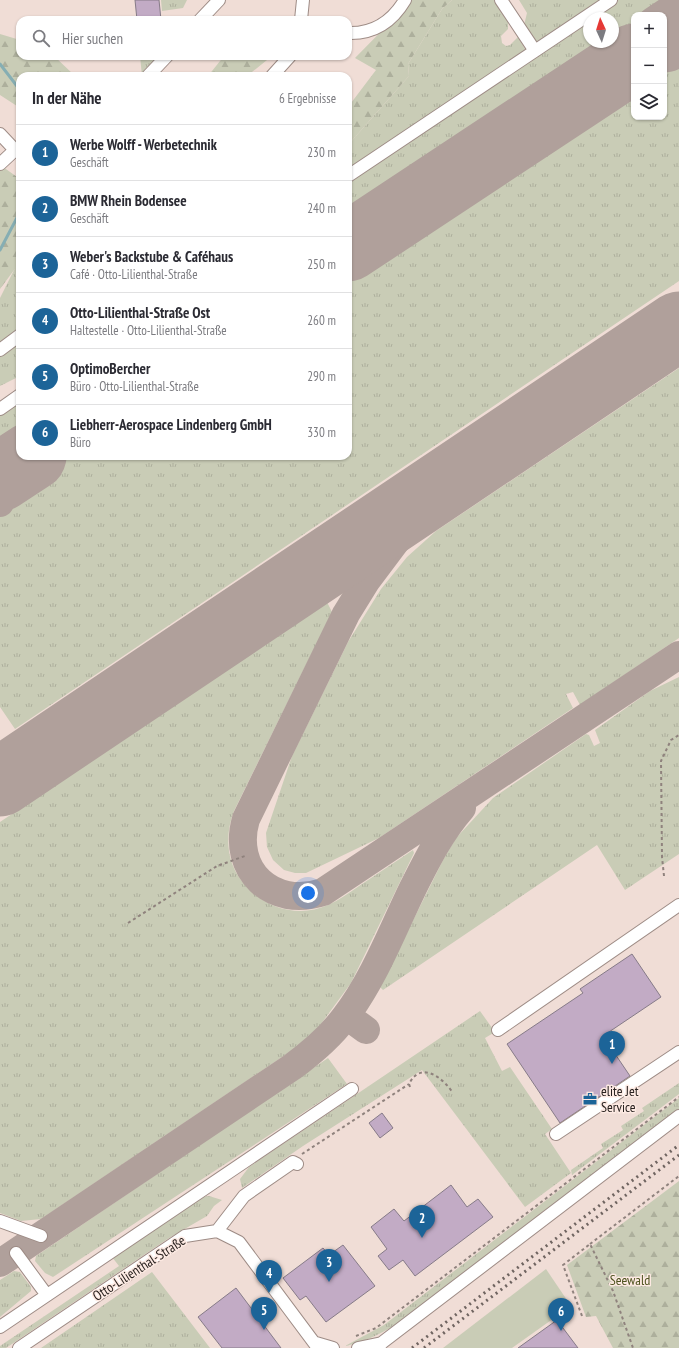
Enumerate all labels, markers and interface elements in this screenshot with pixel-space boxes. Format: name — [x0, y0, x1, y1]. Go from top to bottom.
north arrow — [583, 12, 619, 48]
map controls — [631, 12, 667, 120]
button: + — [631, 12, 667, 48]
search box — [16, 16, 352, 60]
icon: search — [30, 27, 52, 49]
text: Hier suchen — [62, 29, 123, 48]
button: − — [631, 48, 667, 84]
button: layers — [631, 84, 667, 120]
text: In der Nähe — [32, 87, 102, 109]
text: 6 Ergebnisse — [279, 90, 336, 107]
text: Werbe Wolff - Werbetechnik — [70, 135, 217, 154]
text: 1 — [42, 144, 48, 161]
text: 230 m — [307, 144, 336, 161]
text: Geschäft — [70, 154, 108, 171]
text: BMW Rhein Bodensee — [70, 191, 187, 210]
text: 2 — [42, 200, 48, 217]
text: 240 m — [307, 200, 336, 217]
text: Geschäft — [70, 210, 108, 227]
text: Weber's Backstube & Caféhaus — [70, 247, 233, 266]
text: 3 — [42, 256, 48, 273]
text: 250 m — [307, 256, 336, 273]
text: Café · Otto-Lilienthal-Straße — [70, 266, 198, 283]
text: Otto-Lilienthal-Straße Ost — [70, 303, 210, 322]
text: 4 — [42, 312, 48, 329]
text: 260 m — [307, 312, 336, 329]
text: Haltestelle · Otto-Lilienthal-Straße — [70, 322, 227, 339]
text: OptimoBercher — [70, 359, 150, 378]
text: 5 — [42, 368, 48, 385]
text: 290 m — [307, 368, 336, 385]
text: Büro · Otto-Lilienthal-Straße — [70, 378, 199, 395]
text: Liebherr-Aerospace Lindenberg GmbH — [70, 415, 272, 434]
text: 6 — [42, 424, 48, 441]
text: 330 m — [307, 424, 336, 441]
text: Büro — [70, 434, 91, 451]
your location — [298, 883, 318, 903]
pin: 1 — [599, 1031, 625, 1064]
place label: elite Jet Service — [601, 1082, 639, 1116]
office icon: elite Jet Service — [582, 1091, 598, 1107]
pin: 2 — [409, 1205, 435, 1238]
street label: Otto-Lilienthal-Straße — [89, 1231, 189, 1305]
pin: 3 — [316, 1249, 342, 1282]
pin: 4 — [256, 1260, 282, 1293]
park label: Seewald — [610, 1271, 650, 1289]
pin: 5 — [251, 1297, 277, 1330]
pin: 6 — [548, 1298, 574, 1331]

